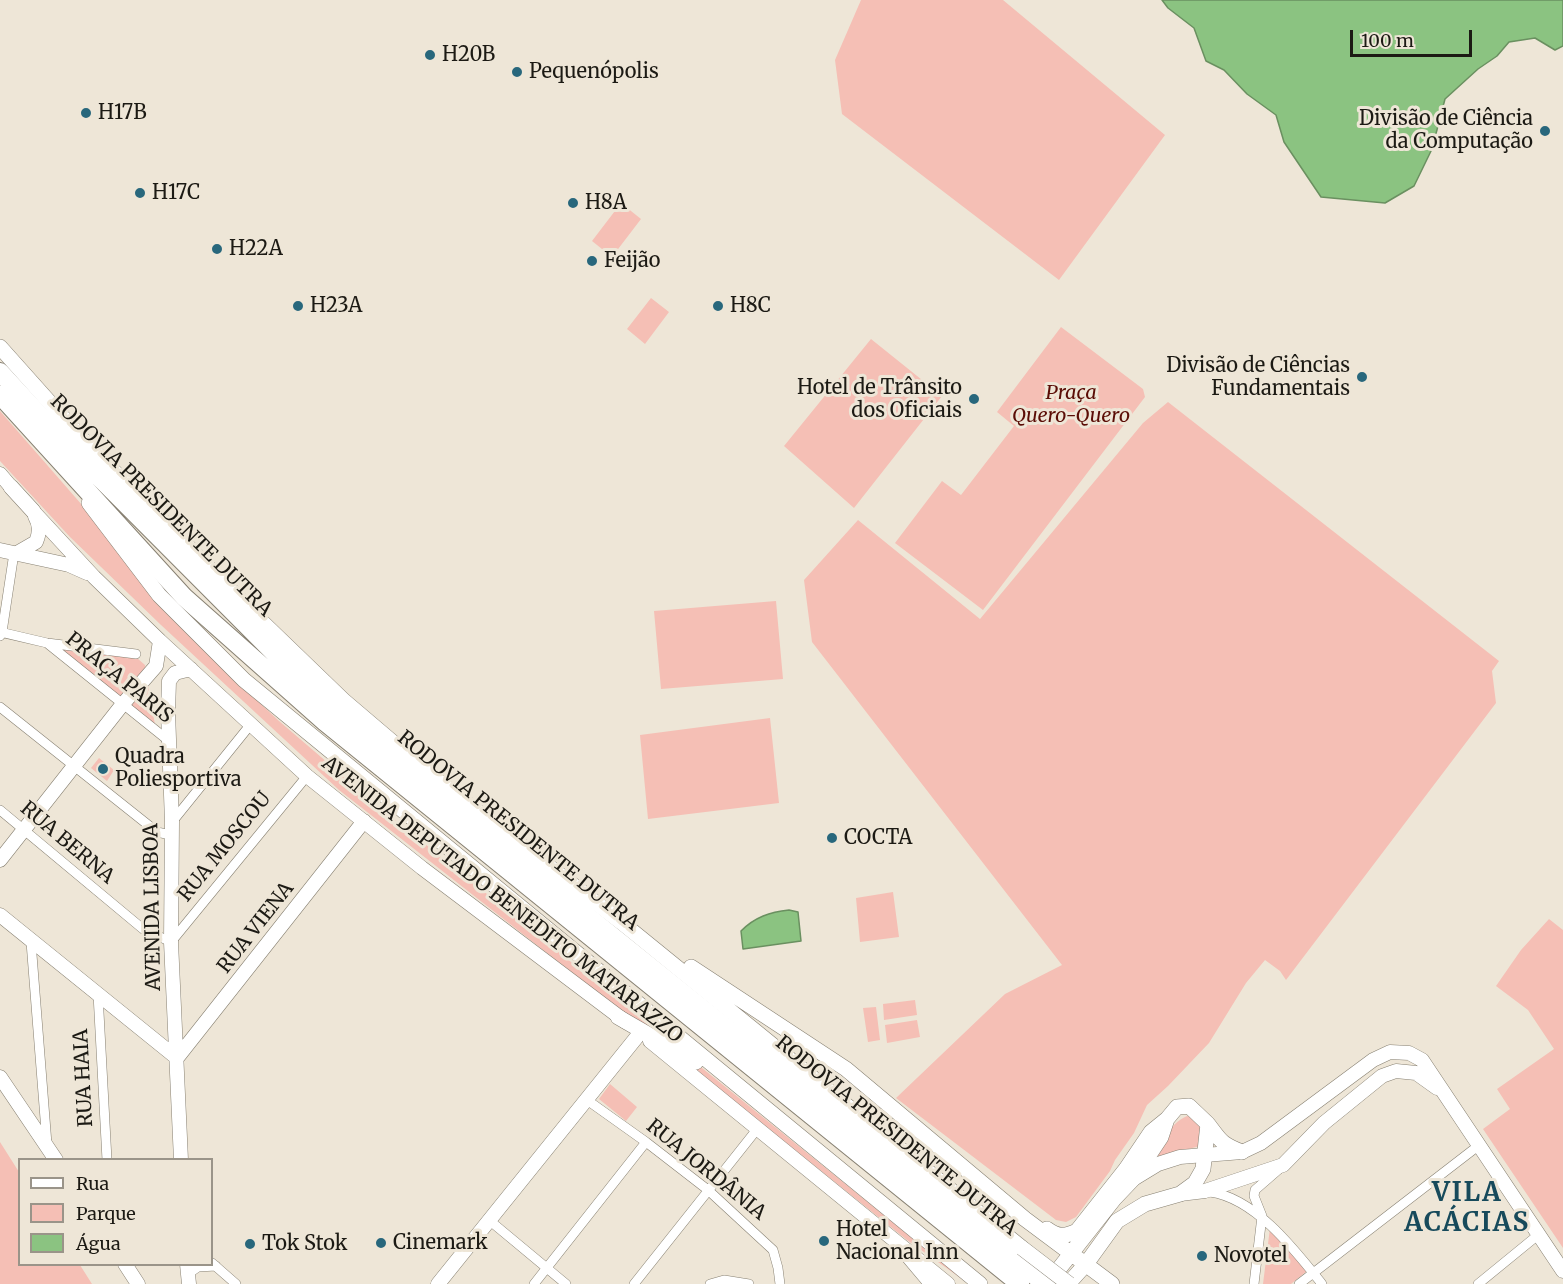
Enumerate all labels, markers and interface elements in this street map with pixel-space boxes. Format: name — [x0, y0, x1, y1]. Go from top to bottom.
scale bar — [1353, 18, 1474, 56]
text: 100 m — [1361, 29, 1414, 52]
place label: H20B — [442, 43, 495, 67]
marker: H20B — [423, 48, 437, 62]
place label: Pequenópolis — [529, 60, 659, 84]
marker: Pequenópolis — [510, 65, 524, 79]
place label: H17B — [98, 101, 147, 125]
marker: H17B — [79, 106, 93, 120]
place label: Divisão de Ciência da Computação — [1359, 107, 1533, 154]
marker: Divisão de Ciência da Computação — [1538, 124, 1552, 138]
place label: H17C — [152, 181, 200, 205]
marker: H17C — [133, 186, 147, 200]
place label: H8A — [585, 191, 627, 215]
marker: H8A — [566, 196, 580, 210]
place label: H22A — [229, 237, 283, 261]
marker: H22A — [210, 242, 224, 256]
place label: Feijão — [604, 249, 660, 273]
marker: Feijão — [585, 254, 599, 268]
place label: H23A — [310, 294, 362, 318]
place label: H8C — [730, 294, 771, 318]
marker: H23A — [291, 299, 305, 313]
marker: H8C — [711, 299, 725, 313]
place label: Divisão de Ciências Fundamentais — [1166, 354, 1350, 401]
marker: Divisão de Ciências Fundamentais — [1355, 370, 1369, 384]
place label: Hotel de Trânsito dos Oficiais — [797, 376, 962, 423]
park label: Praça Quero-Quero — [1012, 381, 1130, 428]
street label: RODOVIA PRESIDENTE DUTRA — [45, 390, 277, 622]
marker: Hotel de Trânsito dos Oficiais — [967, 392, 981, 406]
street label: PRAÇA PARIS — [61, 627, 177, 729]
street label: RODOVIA PRESIDENTE DUTRA — [392, 726, 644, 936]
place label: Quadra Poliesportiva — [115, 745, 241, 792]
street label: AVENIDA DEPUTADO BENEDITO MATARAZZO — [317, 752, 687, 1048]
marker: Quadra Poliesportiva — [96, 762, 110, 776]
street label: RUA MOSCOU — [174, 787, 276, 907]
street label: RUA BERNA — [15, 797, 119, 889]
street label: AVENIDA LISBOA — [140, 823, 166, 991]
place label: COCTA — [844, 826, 912, 850]
marker: COCTA — [825, 831, 839, 845]
street label: RUA VIENA — [213, 878, 299, 978]
street label: RUA HAIA — [69, 1028, 99, 1128]
street label: RODOVIA PRESIDENTE DUTRA — [770, 1031, 1022, 1241]
street label: RUA JORDÂNIA — [641, 1114, 771, 1226]
legend — [18, 1158, 213, 1266]
text: Rua — [76, 1172, 109, 1195]
district label: VILA ACÁCIAS — [1404, 1178, 1530, 1240]
text: Parque — [76, 1202, 136, 1225]
place label: Hotel Nacional Inn — [836, 1218, 959, 1265]
place label: Cinemark — [393, 1231, 488, 1255]
text: Água — [76, 1232, 121, 1255]
place label: Tok Stok — [262, 1232, 347, 1256]
marker: Hotel Nacional Inn — [817, 1234, 831, 1248]
marker: Cinemark — [374, 1236, 388, 1250]
marker: Tok Stok — [243, 1237, 257, 1251]
place label: Novotel — [1214, 1244, 1288, 1268]
marker: Novotel — [1195, 1249, 1209, 1263]

